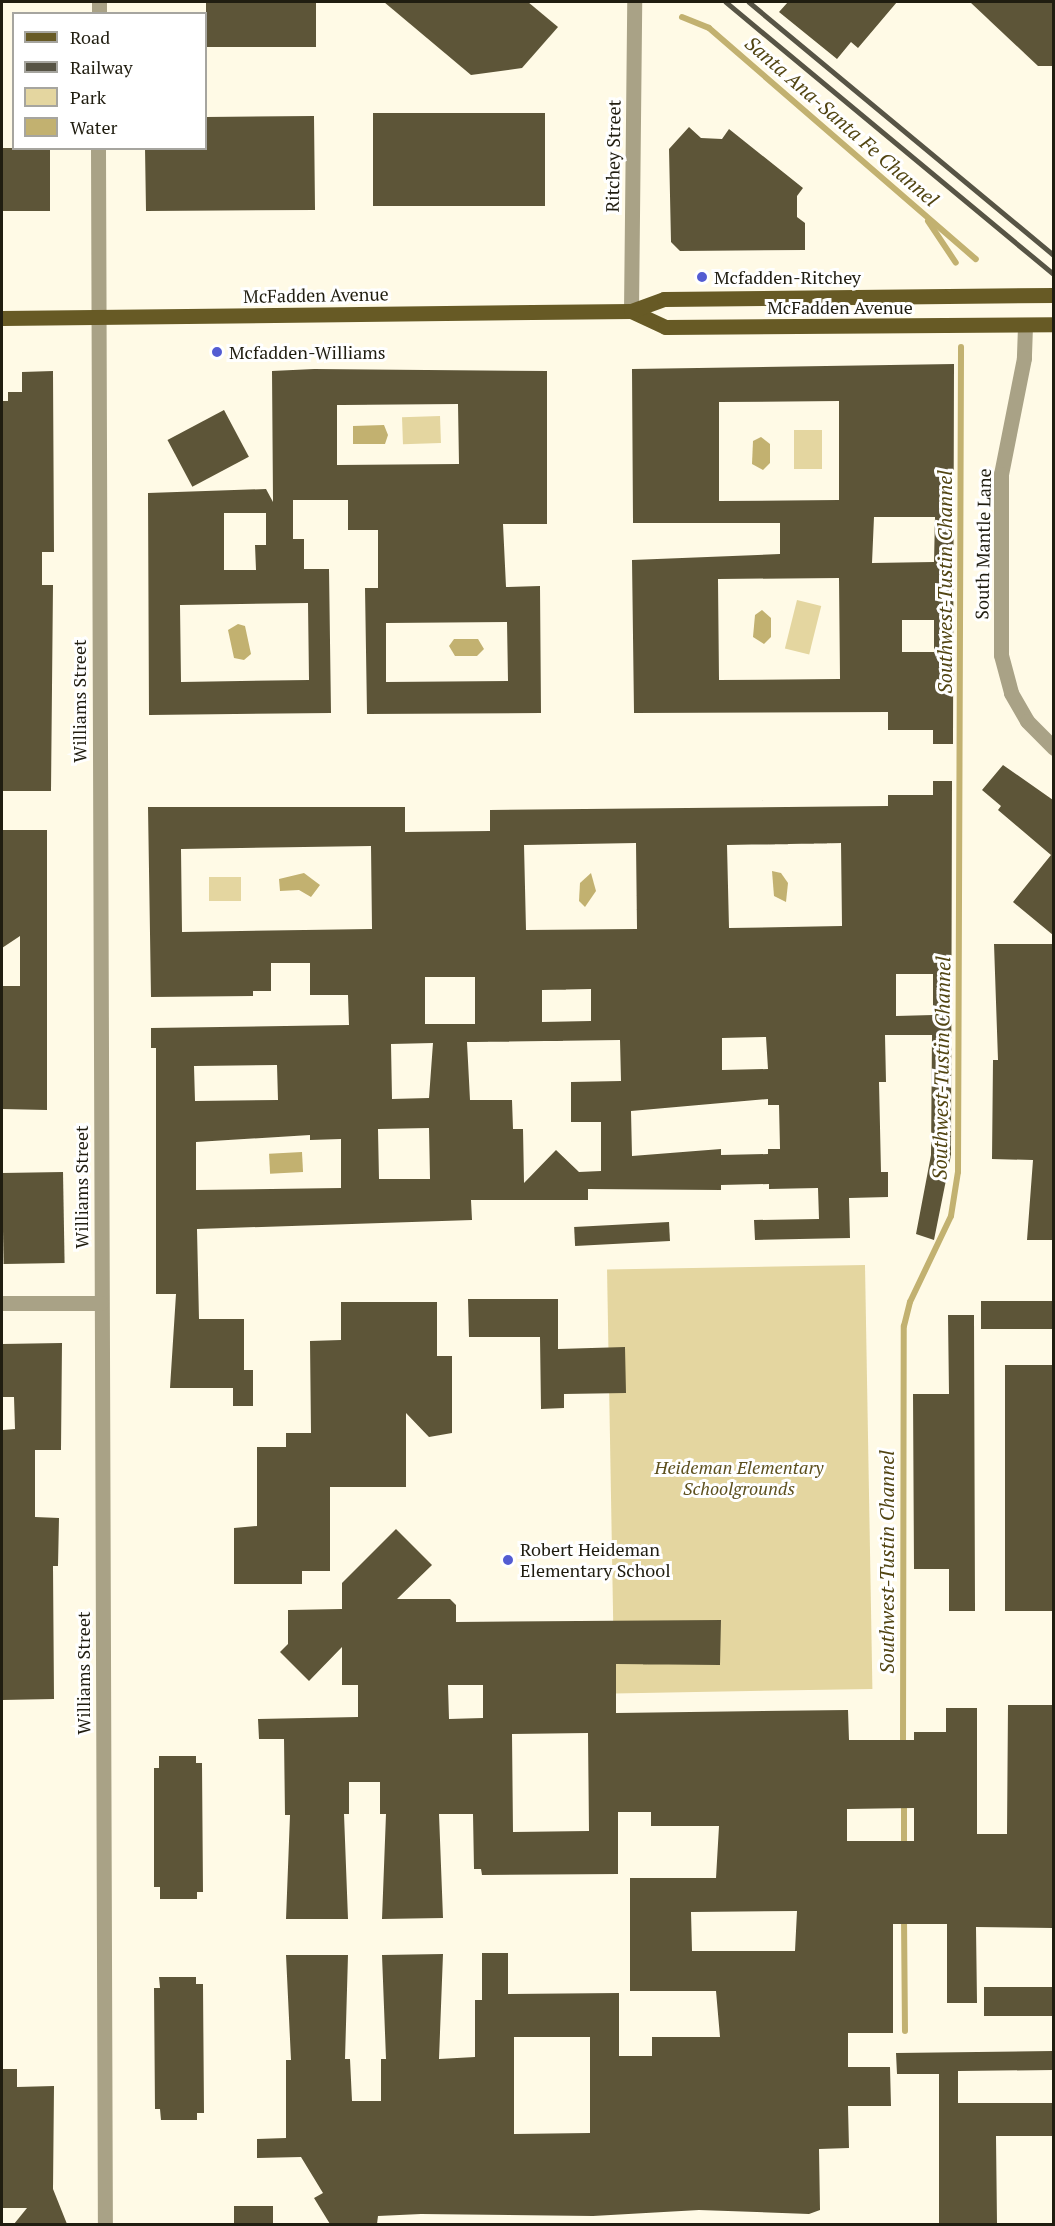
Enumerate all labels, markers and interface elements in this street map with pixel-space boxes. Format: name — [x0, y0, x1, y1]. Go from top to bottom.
legend — [12, 12, 207, 150]
text: Road — [70, 25, 110, 49]
water label: Santa Ana-Santa Fe Channel — [740, 31, 944, 211]
text: Railway — [70, 55, 133, 79]
text: Park — [70, 85, 106, 109]
street label: Ritchey Street — [601, 99, 625, 213]
text: Water — [70, 115, 117, 139]
place label: Mcfadden-Ritchey — [714, 266, 861, 288]
marker: Mcfadden-Ritchey — [695, 270, 709, 284]
street label: McFadden Avenue — [243, 283, 389, 307]
street label: McFadden Avenue — [767, 296, 913, 318]
place label: Mcfadden-Williams — [229, 341, 386, 363]
marker: Mcfadden-Williams — [210, 345, 224, 359]
street label: South Mantle Lane — [971, 468, 995, 620]
water label: Southwest-Tustin Channel — [932, 470, 956, 694]
street label: Williams Street — [68, 639, 90, 763]
water label: Southwest-Tustin Channel — [927, 956, 955, 1180]
street label: Williams Street — [70, 1125, 92, 1249]
water label: Southwest-Tustin Channel — [874, 1450, 898, 1674]
park label: Heideman Elementary Schoolgrounds — [654, 1457, 824, 1500]
place label: Robert Heideman Elementary School — [520, 1539, 671, 1582]
marker: Robert Heideman Elementary School — [501, 1553, 515, 1567]
street label: Williams Street — [72, 1611, 94, 1735]

